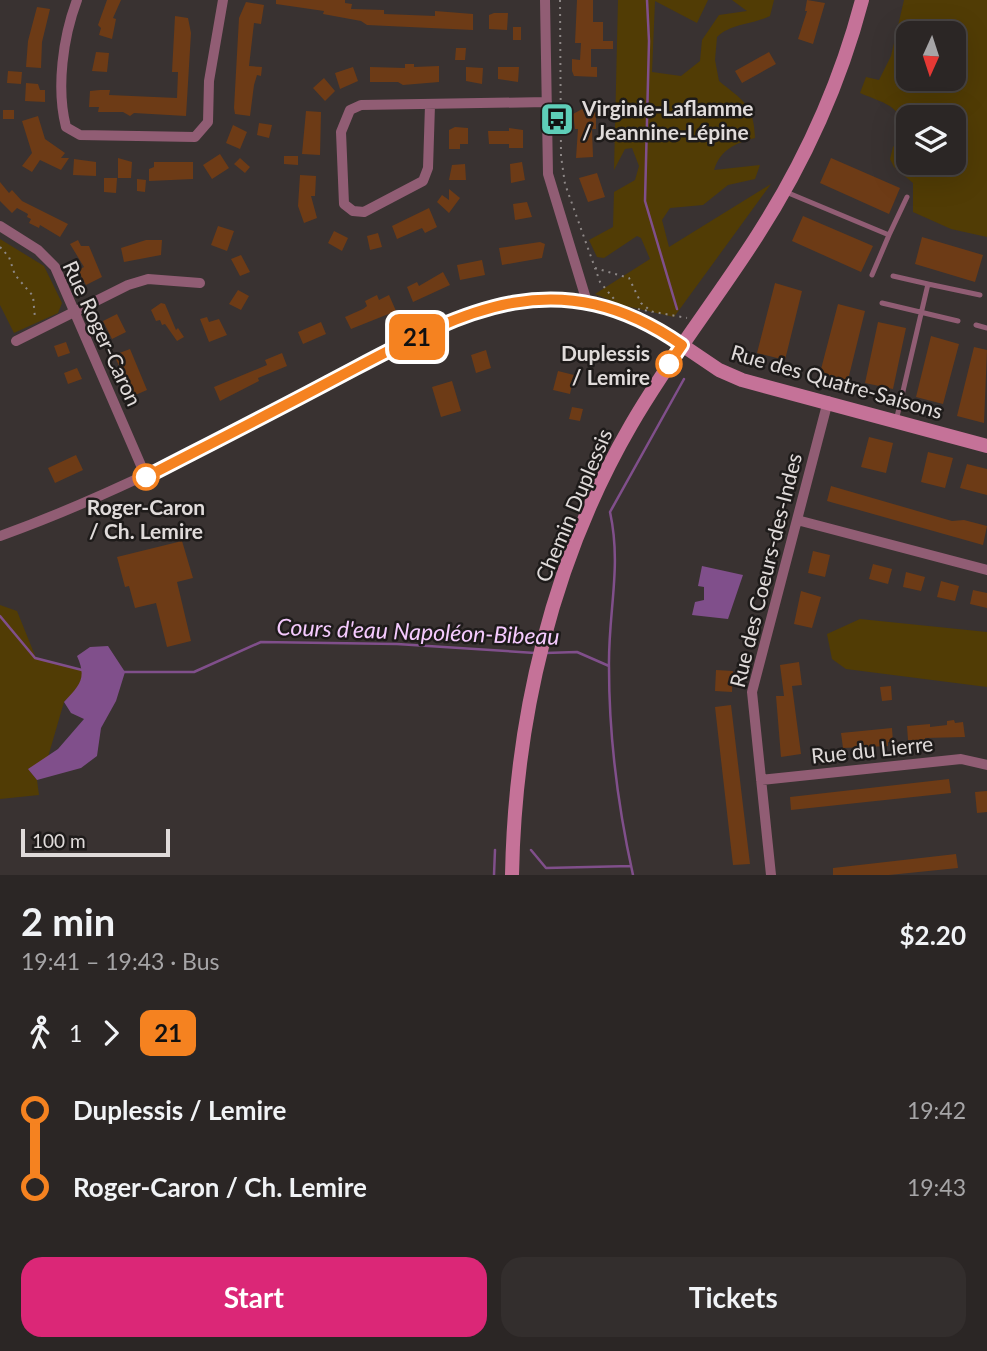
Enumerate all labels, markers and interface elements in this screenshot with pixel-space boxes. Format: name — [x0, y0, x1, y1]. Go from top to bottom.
north arrow — [896, 21, 966, 91]
map controls — [896, 21, 966, 175]
place label: Virginie-Laflamme / Jeannine-Lépine — [581, 95, 754, 144]
bus stop icon: Virginie-Laflamme / Jeannine-Lépine — [538, 100, 576, 138]
button: layers — [896, 105, 966, 175]
street label: Rue Roger-Caron — [58, 256, 148, 410]
line badge: 21 — [386, 314, 448, 360]
text: 21 — [403, 322, 431, 351]
street label: Rue des Quatre-Saisons — [728, 339, 946, 423]
place label: Duplessis / Lemire — [561, 340, 650, 389]
marker: Duplessis / Lemire — [656, 351, 682, 377]
street label: Chemin Duplessis — [529, 425, 617, 585]
street label: Rue des Coeurs-des-Indes — [724, 450, 806, 690]
marker: Roger-Caron / Ch. Lemire — [133, 464, 159, 490]
place label: Roger-Caron / Ch. Lemire — [87, 494, 205, 543]
water label: Cours d'eau Napoléon-Bibeau — [276, 612, 560, 650]
street label: Rue du Lierre — [810, 730, 934, 768]
scale bar — [21, 826, 170, 858]
text: 100 m — [32, 829, 86, 852]
text: 2 min — [21, 898, 115, 944]
text: $2.20 — [900, 919, 966, 951]
text: 19:41 – 19:43 · Bus — [21, 947, 220, 975]
icon: walk — [21, 1014, 59, 1052]
icon: forward — [92, 1014, 130, 1052]
text: 21 — [154, 1018, 182, 1047]
text: 1 — [69, 1019, 82, 1047]
text: Duplessis / Lemire — [73, 1094, 286, 1126]
text: 19:42 — [907, 1096, 966, 1124]
text: Roger-Caron / Ch. Lemire — [73, 1171, 367, 1203]
text: 19:43 — [907, 1173, 966, 1201]
button: Start — [21, 1257, 487, 1337]
button: Tickets — [501, 1257, 966, 1337]

